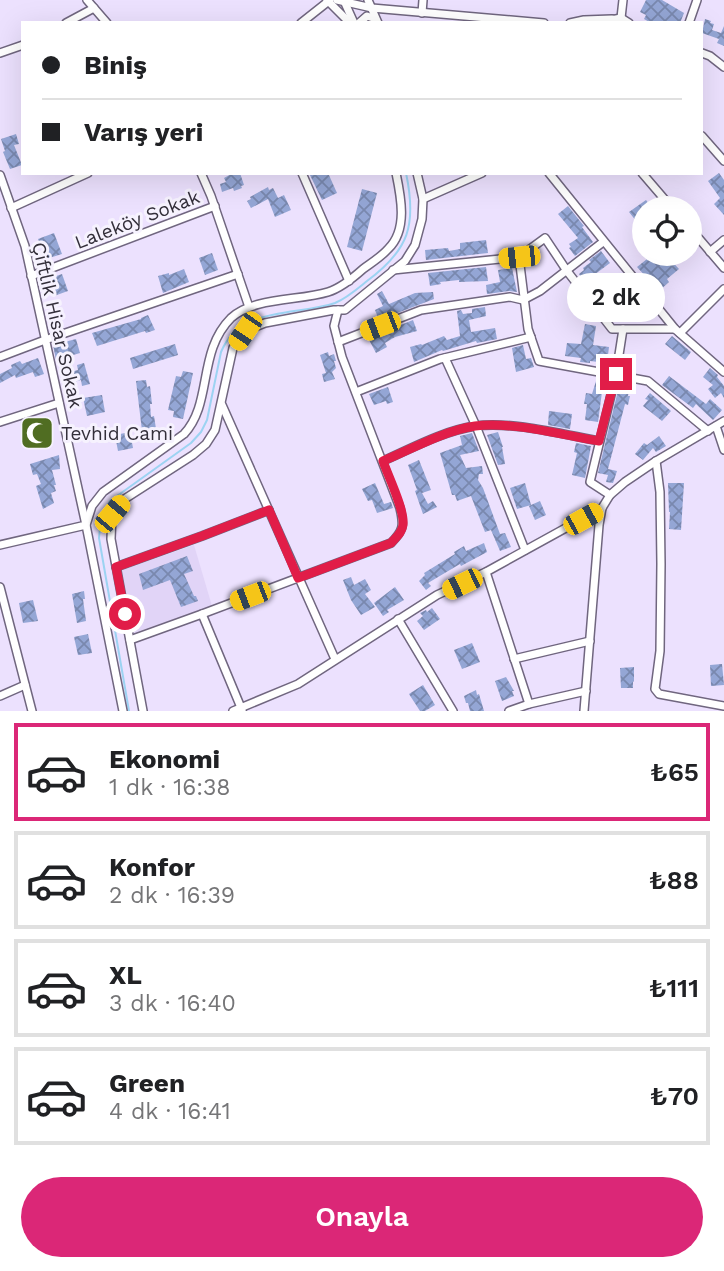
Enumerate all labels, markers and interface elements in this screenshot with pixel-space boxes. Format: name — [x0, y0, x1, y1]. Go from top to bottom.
text: Biniş — [84, 50, 147, 80]
text: Varış yeri — [84, 117, 203, 147]
street label: Laleköy Sokak — [71, 185, 203, 254]
map controls — [632, 196, 702, 266]
button: locate — [632, 196, 702, 266]
street label: Çiftlik Hisar Sokak — [27, 240, 88, 411]
car — [498, 244, 541, 270]
callout: 2 dk — [567, 272, 665, 322]
text: 2 dk — [592, 284, 640, 311]
car — [225, 308, 266, 354]
car — [357, 309, 404, 343]
route end — [600, 358, 632, 390]
mosque icon: Tevhid Cami — [18, 414, 56, 452]
place label: Tevhid Cami — [61, 422, 173, 445]
car — [91, 491, 134, 537]
car — [560, 500, 607, 538]
car — [439, 565, 486, 603]
car — [227, 579, 274, 613]
route start — [109, 598, 141, 630]
icon: car — [25, 741, 88, 804]
text: Ekonomi — [109, 744, 220, 774]
text: ₺65 — [650, 757, 699, 787]
text: 1 dk · 16:38 — [109, 774, 231, 801]
icon: car — [25, 849, 88, 912]
text: Konfor — [109, 852, 195, 882]
text: ₺88 — [649, 865, 699, 895]
text: 2 dk · 16:39 — [109, 882, 235, 909]
icon: car — [25, 957, 88, 1020]
text: XL — [109, 960, 142, 990]
text: ₺111 — [649, 973, 699, 1003]
text: 3 dk · 16:40 — [109, 990, 236, 1017]
icon: car — [25, 1065, 88, 1128]
text: Green — [109, 1068, 185, 1098]
text: ₺70 — [650, 1081, 699, 1111]
text: 4 dk · 16:41 — [109, 1098, 231, 1125]
button: Onayla — [21, 1177, 703, 1257]

